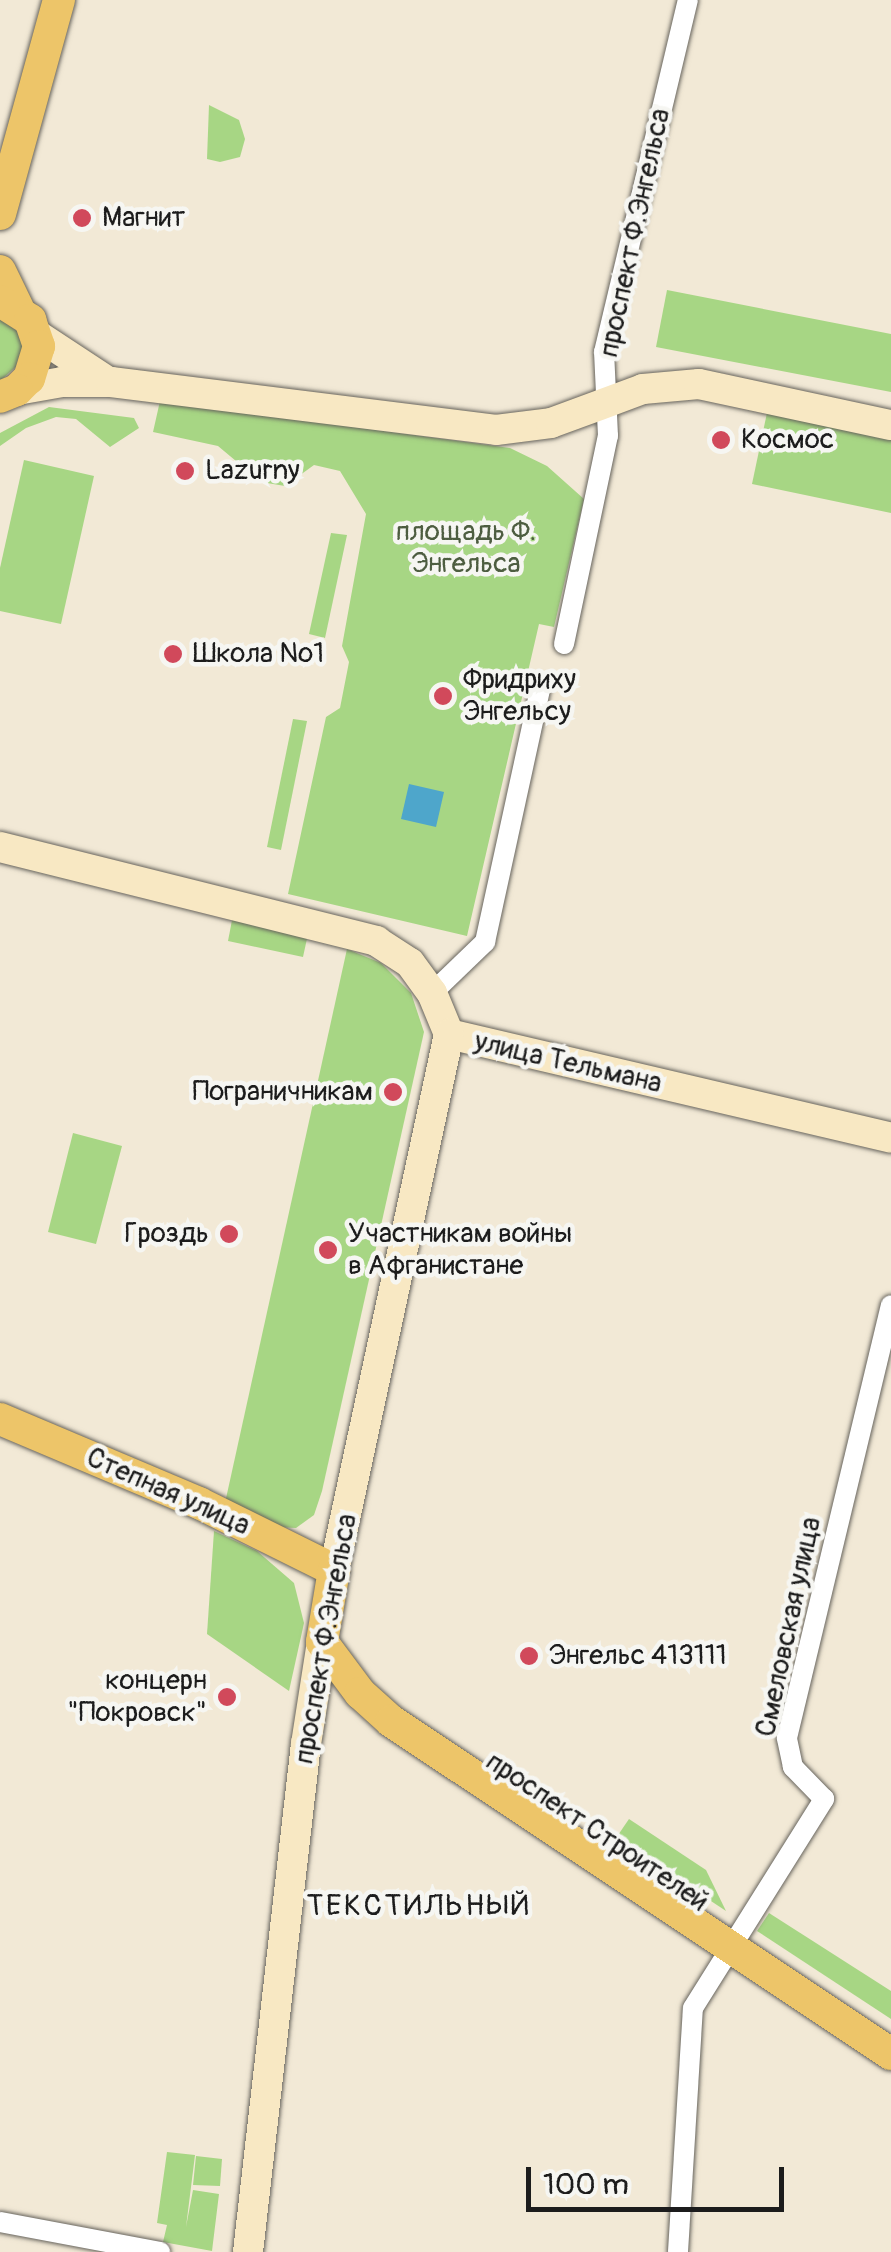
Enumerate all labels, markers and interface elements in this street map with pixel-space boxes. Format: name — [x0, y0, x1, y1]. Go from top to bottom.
street label: проспект Ф.Энгельса — [592, 106, 678, 360]
place label: Магнит — [102, 201, 185, 235]
marker: Магнит — [71, 207, 93, 229]
place label: Космос — [741, 423, 834, 457]
marker: Космос — [710, 429, 732, 451]
place label: Lazurny — [205, 454, 300, 488]
marker: Lazurny — [174, 460, 196, 482]
park label: площадь Ф. Энгельса — [396, 515, 536, 581]
place label: Школа №1 — [193, 637, 324, 671]
marker: Школа №1 — [162, 643, 184, 665]
place label: Фридриху Энгельсу — [463, 663, 576, 729]
marker: Фридриху Энгельсу — [432, 685, 454, 707]
street label: улица Тельмана — [471, 1025, 665, 1101]
place label: Пограничникам — [192, 1075, 373, 1109]
marker: Пограничникам — [382, 1081, 404, 1103]
place label: Гроздь — [124, 1217, 209, 1251]
place label: Участникам войны в Афганистане — [348, 1217, 572, 1283]
marker: Гроздь — [218, 1223, 240, 1245]
marker: Участникам войны в Афганистане — [317, 1239, 339, 1261]
street label: Степная улица — [81, 1441, 255, 1543]
street label: проспект Ф.Энгельса — [287, 1511, 365, 1767]
street label: Смеловская улица — [749, 1514, 829, 1740]
place label: Энгельс 413111 — [549, 1639, 727, 1673]
marker: Энгельс 413111 — [518, 1645, 540, 1667]
place label: концерн "Покровск" — [67, 1664, 207, 1730]
marker: концерн "Покровск" — [216, 1686, 238, 1708]
street label: проспект Строителей — [479, 1745, 715, 1919]
district label: ТЕКСТИЛЬНЫЙ — [307, 1888, 531, 1924]
scale bar — [531, 2147, 788, 2209]
text: 100 m — [543, 2166, 629, 2203]

